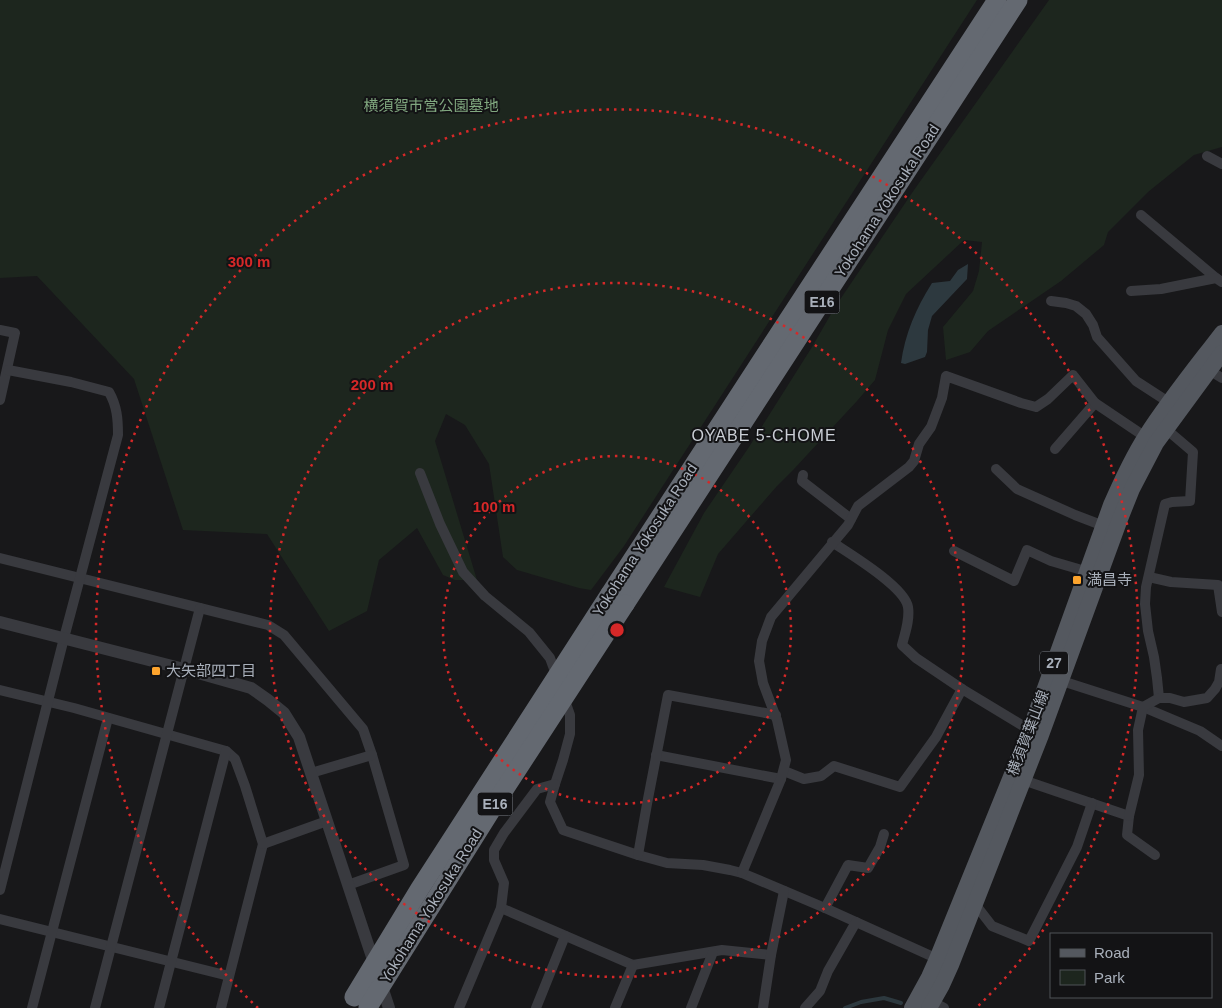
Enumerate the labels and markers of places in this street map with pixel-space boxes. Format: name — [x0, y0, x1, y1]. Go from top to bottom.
place label: 満昌寺 — [1087, 571, 1132, 588]
marker: 満昌寺 — [1071, 574, 1083, 586]
centre of rings — [608, 621, 626, 639]
place label: 大矢部四丁目 — [166, 662, 256, 679]
marker: 大矢部四丁目 — [150, 665, 162, 677]

